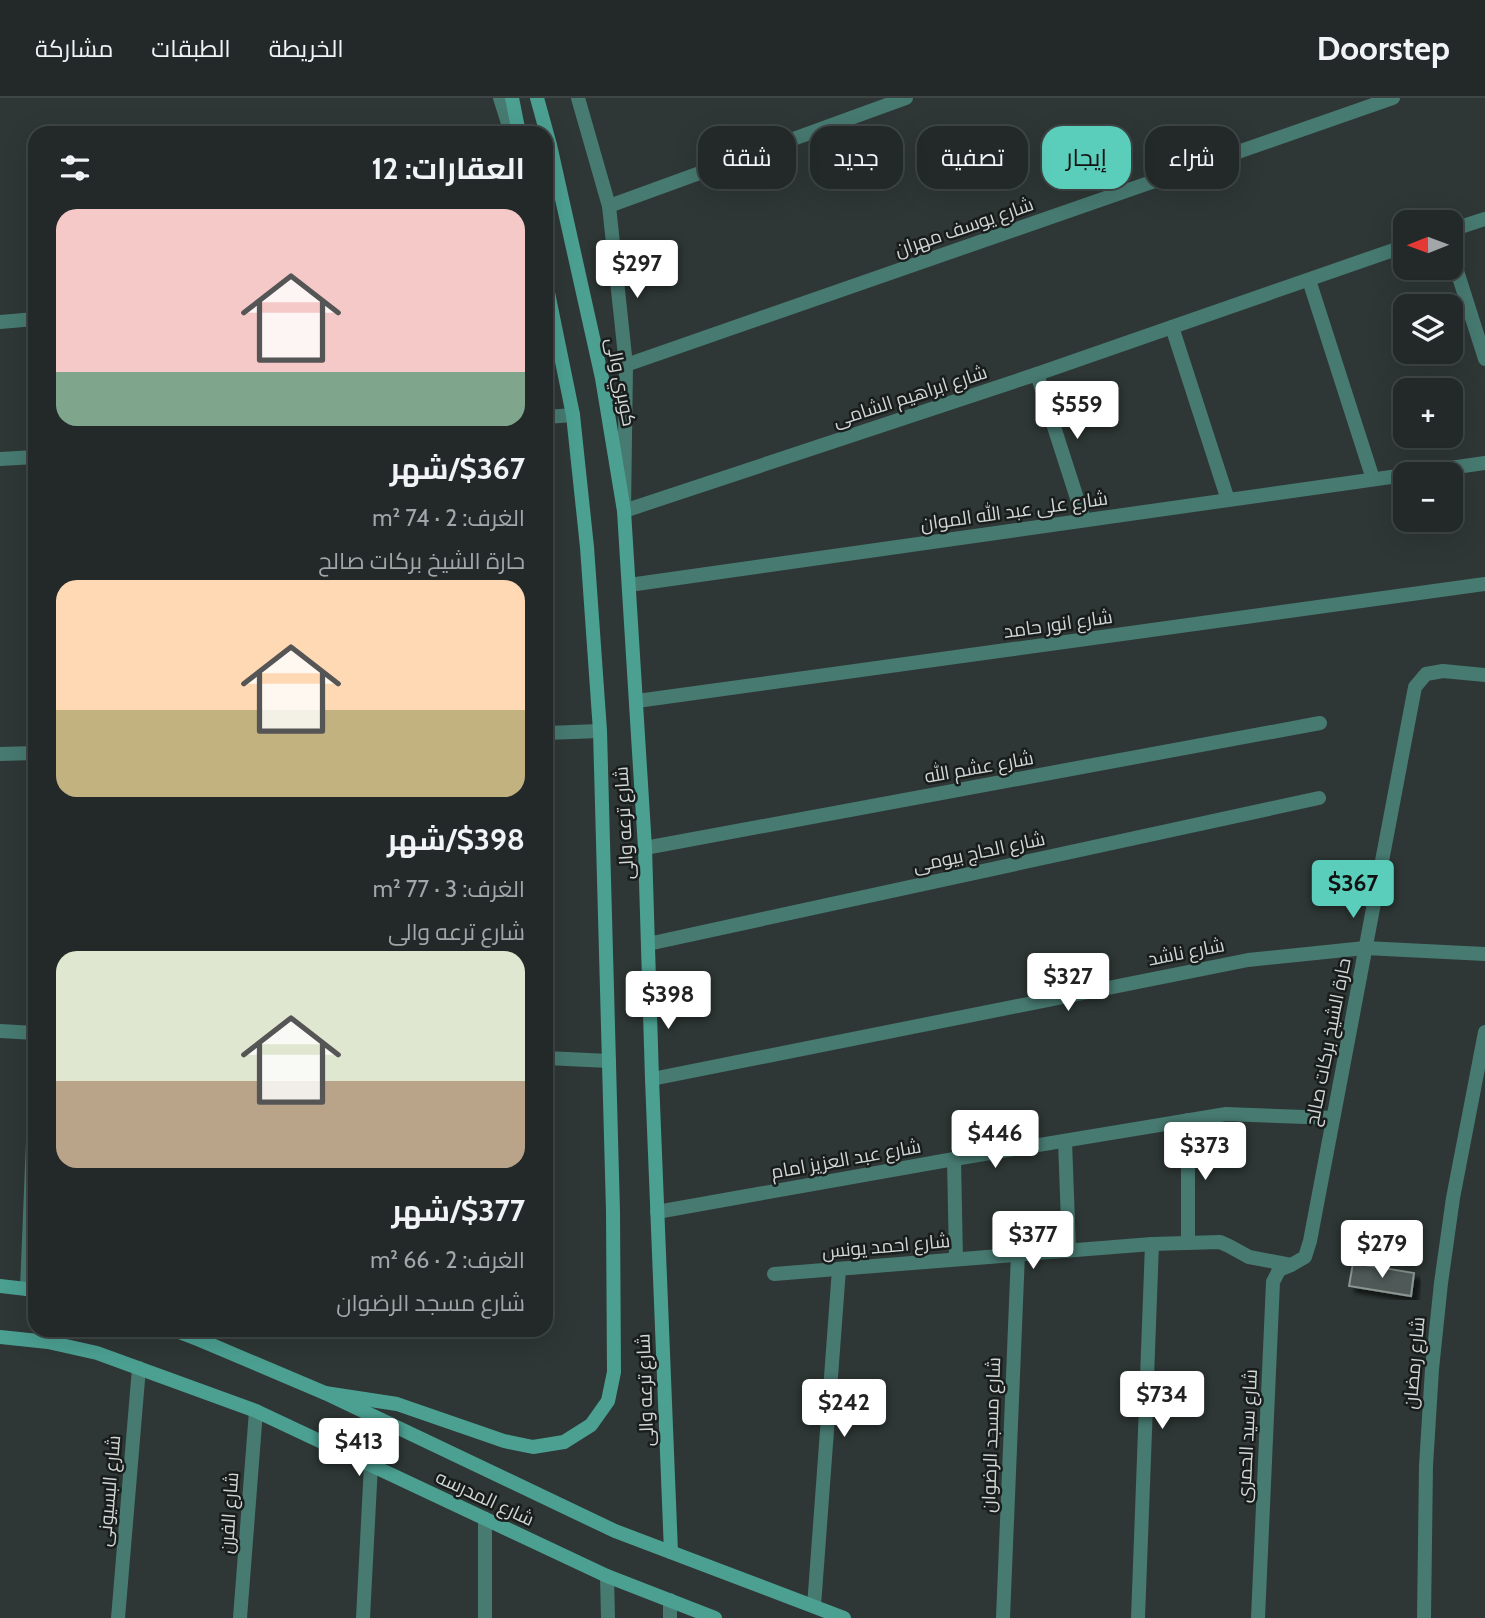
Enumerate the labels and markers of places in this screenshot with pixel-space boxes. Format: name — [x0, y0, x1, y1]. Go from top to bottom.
pin: $297 — [596, 240, 678, 300]
pin: $559 — [1036, 382, 1118, 441]
pin: $367 — [1312, 860, 1394, 920]
pin: $327 — [1027, 954, 1109, 1013]
pin: $398 — [627, 972, 709, 1031]
pin: $446 — [954, 1110, 1036, 1170]
pin: $373 — [1164, 1122, 1246, 1182]
pin: $377 — [992, 1212, 1074, 1271]
pin: $279 — [1341, 1220, 1423, 1280]
pin: $734 — [1121, 1372, 1203, 1431]
pin: $242 — [803, 1380, 885, 1439]
pin: $413 — [318, 1418, 400, 1478]

